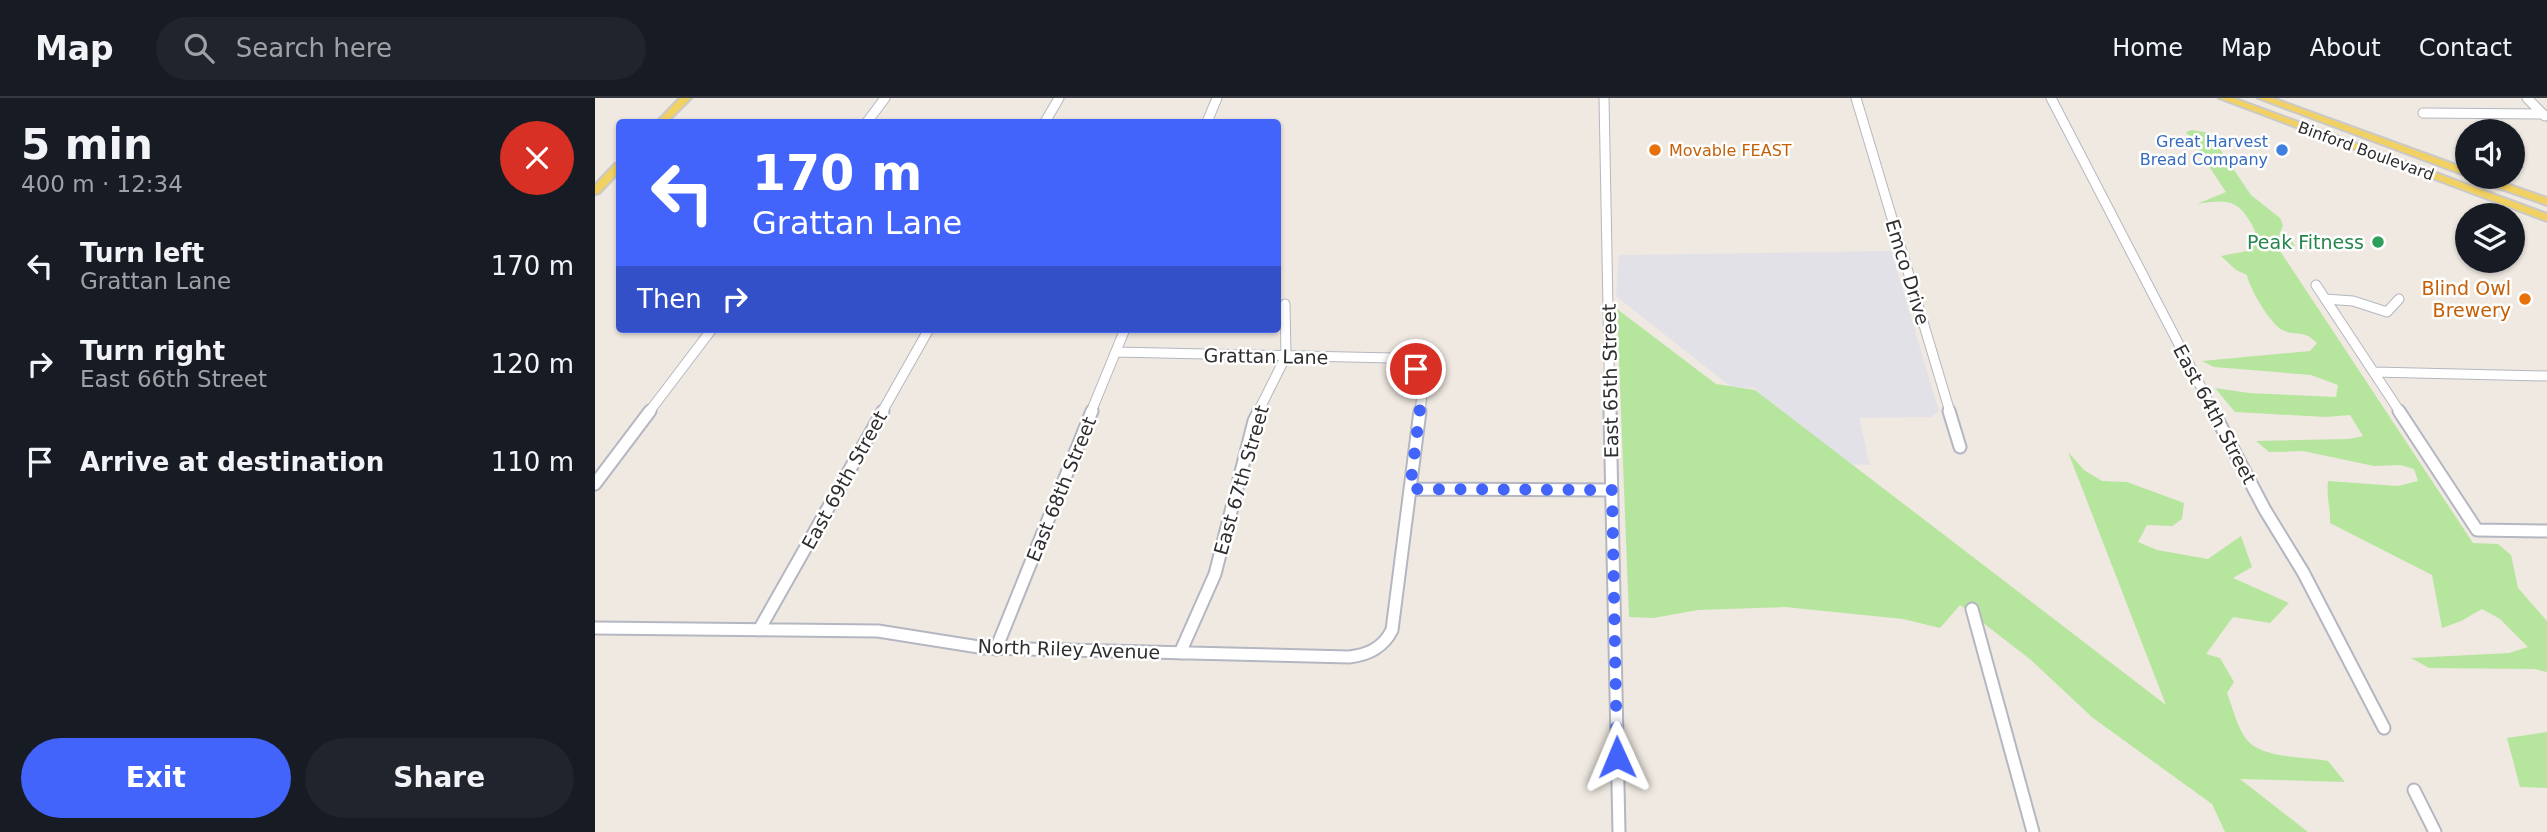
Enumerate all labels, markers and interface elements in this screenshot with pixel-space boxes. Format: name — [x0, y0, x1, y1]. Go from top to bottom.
search box — [156, 17, 646, 80]
text: Map — [35, 29, 114, 68]
icon: search — [180, 29, 218, 67]
text: Search here — [236, 33, 392, 63]
text: Home — [2112, 34, 2183, 62]
text: Map — [2221, 34, 2272, 62]
text: About — [2310, 34, 2381, 62]
text: Contact — [2419, 34, 2512, 62]
street label: Binford Boulevard — [2295, 118, 2437, 184]
map controls — [2455, 119, 2525, 273]
button: sound — [2455, 119, 2525, 189]
text: 5 min — [21, 120, 153, 169]
button: close — [500, 121, 574, 195]
place label: Great Harvest Bread Company — [2140, 132, 2268, 169]
place label: Movable FEAST — [1669, 141, 1792, 160]
marker: Movable FEAST — [1647, 142, 1663, 158]
marker: Great Harvest Bread Company — [2274, 142, 2290, 158]
text: 170 m — [752, 145, 922, 202]
icon: left — [637, 147, 728, 238]
text: 400 m · 12:34 — [21, 171, 183, 197]
button: layers — [2455, 203, 2525, 273]
text: Grattan Lane — [752, 204, 962, 242]
street label: Emco Drive — [1882, 217, 1934, 327]
place label: Peak Fitness — [2247, 231, 2364, 253]
marker: Peak Fitness — [2370, 234, 2386, 250]
text: Turn left — [80, 238, 204, 268]
icon: left — [21, 247, 59, 285]
text: 170 m — [491, 251, 574, 281]
text: Grattan Lane — [80, 268, 231, 294]
place label: Blind Owl Brewery — [2421, 277, 2511, 321]
icon: right — [716, 280, 754, 318]
text: Then — [637, 284, 702, 314]
marker: Blind Owl Brewery — [2517, 291, 2533, 307]
street label: East 65th Street — [1598, 304, 1622, 458]
text: Turn right — [80, 336, 225, 366]
pin — [1386, 339, 1446, 399]
street label: East 64th Street — [2169, 341, 2261, 487]
street label: Grattan Lane — [1203, 344, 1329, 368]
icon: right — [21, 345, 59, 383]
text: 120 m — [491, 349, 574, 379]
icon: arrive — [1397, 350, 1435, 388]
text: East 66th Street — [80, 366, 267, 392]
street label: East 67th Street — [1209, 403, 1273, 557]
street label: East 69th Street — [797, 407, 891, 553]
street label: East 68th Street — [1022, 413, 1100, 565]
icon: arrive — [21, 443, 59, 481]
text: Arrive at destination — [80, 447, 384, 477]
text: 110 m — [491, 447, 574, 477]
street label: North Riley Avenue — [977, 635, 1161, 663]
position arrow — [1580, 720, 1654, 794]
button: Exit — [21, 738, 291, 818]
button: Share — [305, 738, 574, 818]

